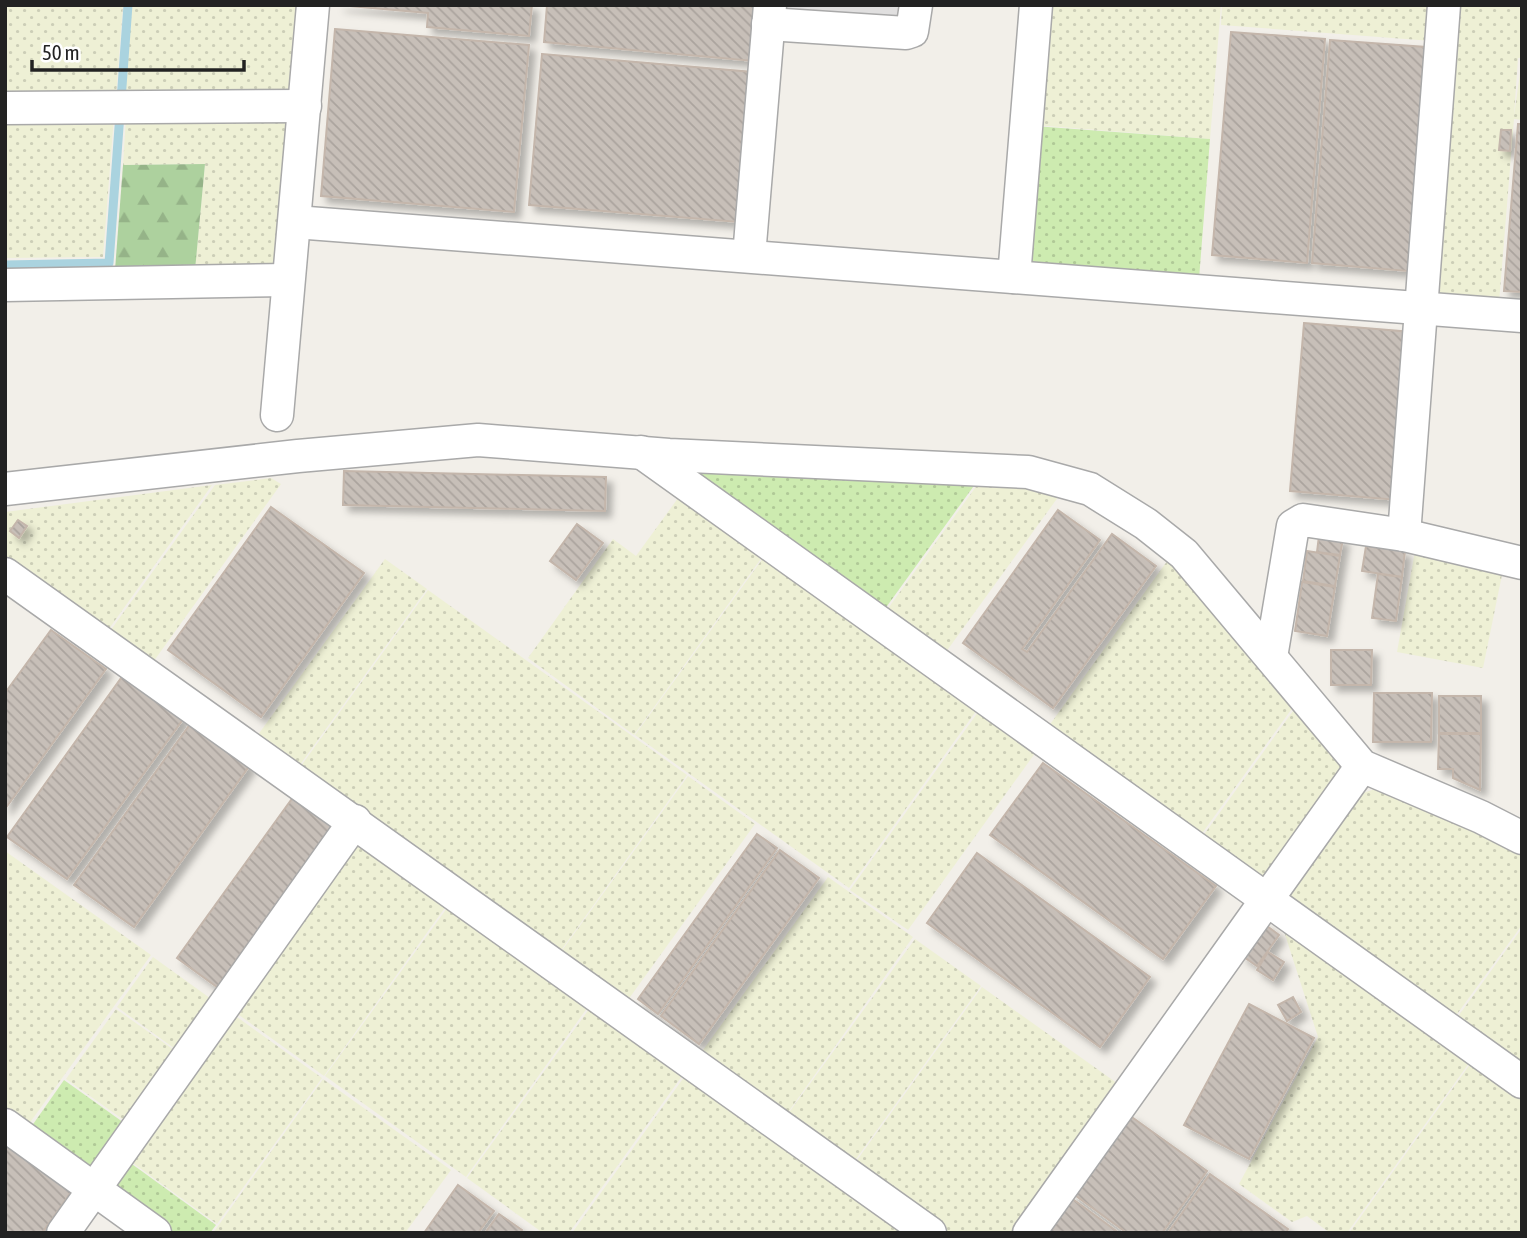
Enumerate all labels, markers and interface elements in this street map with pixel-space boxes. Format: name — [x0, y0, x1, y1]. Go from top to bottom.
scale bar — [32, 28, 243, 72]
text: 50 m — [42, 40, 80, 64]

